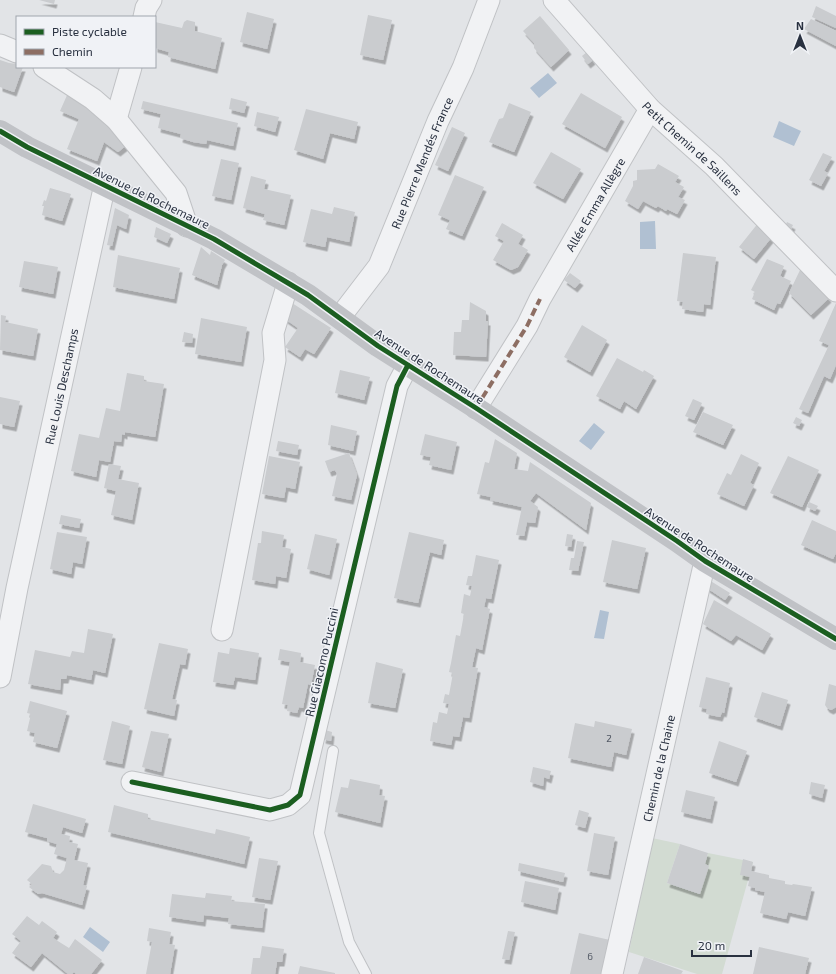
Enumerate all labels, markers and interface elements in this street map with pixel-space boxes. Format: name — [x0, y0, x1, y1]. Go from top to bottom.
legend — [16, 16, 156, 68]
north arrow — [780, 16, 820, 56]
text: N — [796, 19, 804, 32]
text: Piste cyclable — [52, 24, 127, 38]
text: Chemin — [52, 44, 93, 58]
street label: Rue Pierre Mendés France — [388, 94, 455, 231]
street label: Petit Chemin de Saillens — [640, 99, 745, 198]
street label: Allée Emma Allègre — [562, 155, 627, 254]
street label: Avenue de Rochemaure — [92, 163, 212, 231]
street label: Avenue de Rochemaure — [373, 325, 487, 407]
street label: Rue Louis Deschamps — [41, 327, 80, 446]
street label: Avenue de Rochemaure — [643, 503, 757, 585]
street label: Rue Giacomo Puccini — [302, 606, 340, 718]
street label: Chemin de la Chaine — [640, 713, 677, 823]
house number: 2 — [606, 732, 612, 744]
scale bar — [692, 932, 751, 958]
text: 20 m — [698, 938, 725, 952]
house number: 6 — [587, 950, 593, 962]

